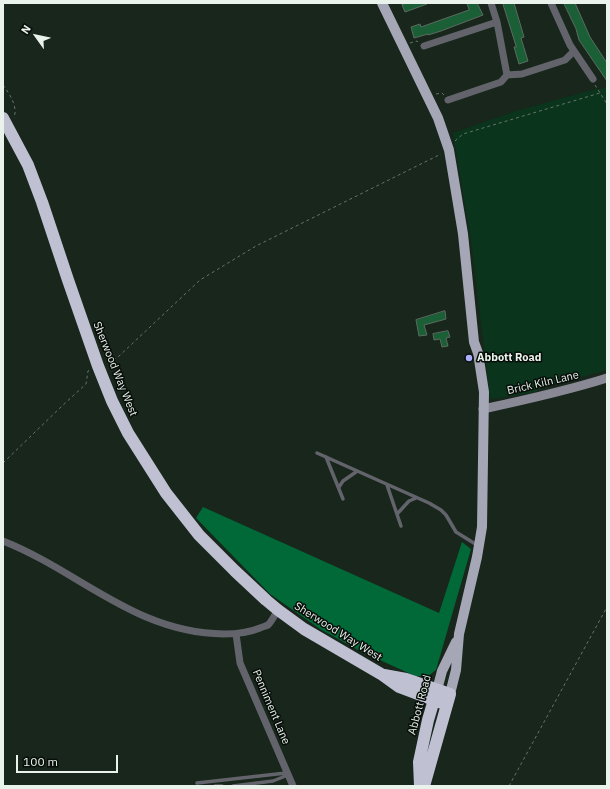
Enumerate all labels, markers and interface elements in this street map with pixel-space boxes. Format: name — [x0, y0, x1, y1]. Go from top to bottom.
north arrow — [16, 16, 56, 56]
text: N — [18, 22, 34, 37]
street label: Sherwood Way West — [90, 320, 140, 418]
place label: Abbott Road — [477, 351, 541, 365]
marker: Abbott Road — [464, 353, 474, 363]
street label: Brick Kiln Lane — [506, 368, 580, 398]
street label: Sherwood Way West — [292, 600, 384, 664]
street label: Penniment Lane — [249, 668, 293, 746]
street label: Abbott Road — [406, 674, 434, 736]
scale bar — [18, 747, 120, 773]
text: 100 m — [23, 754, 58, 769]

